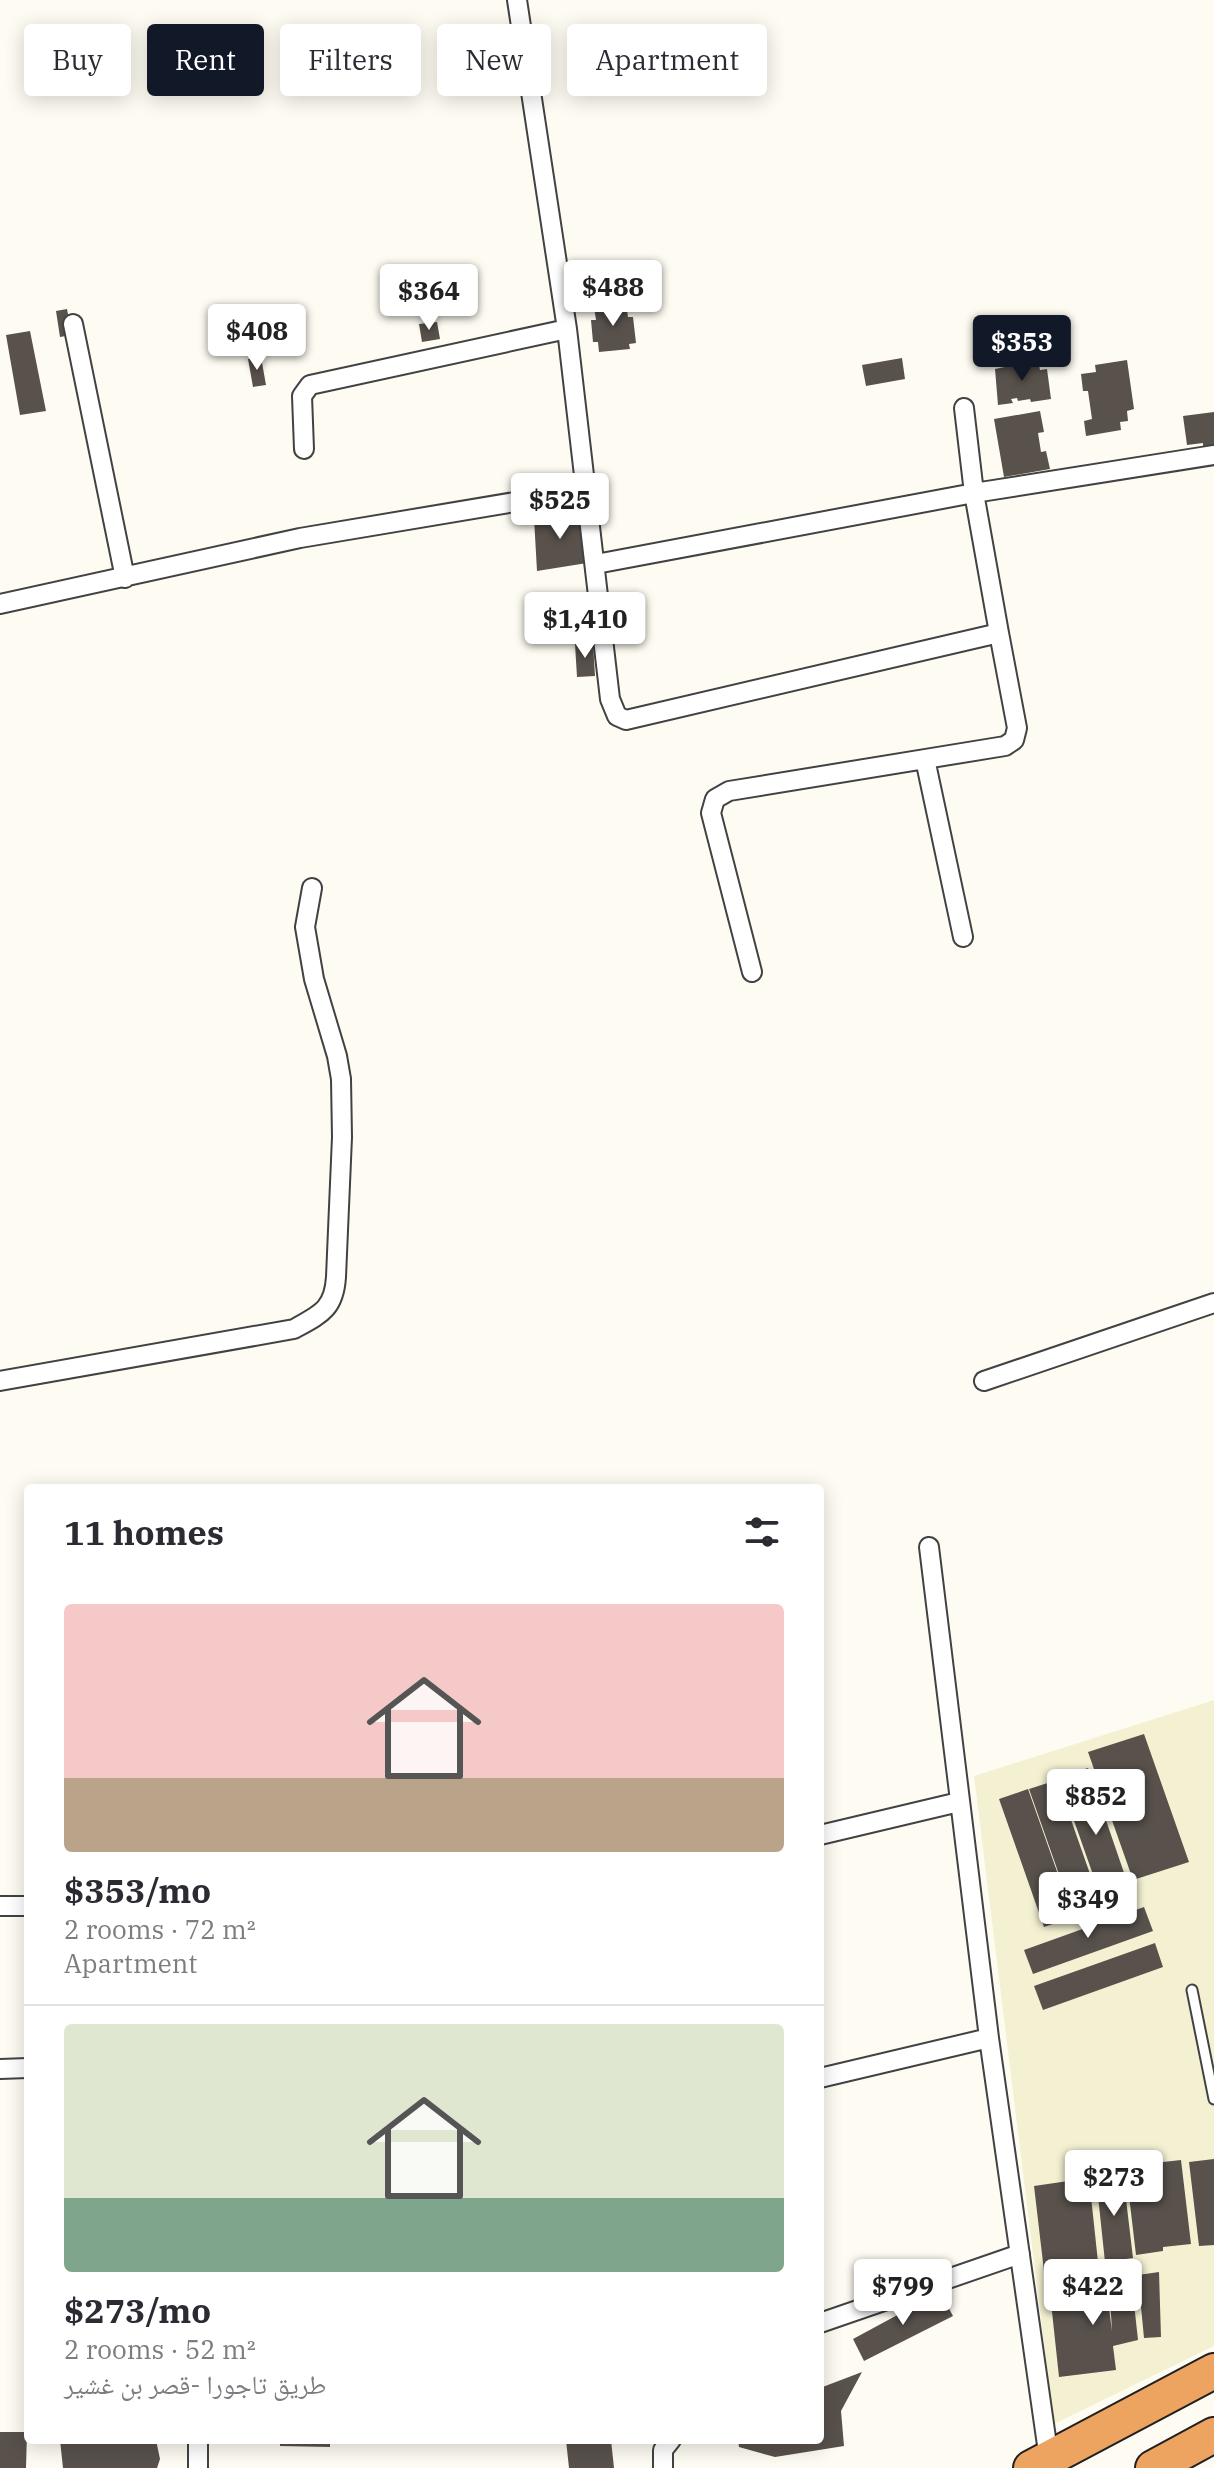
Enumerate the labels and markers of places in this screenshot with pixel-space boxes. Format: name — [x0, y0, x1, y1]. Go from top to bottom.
pin: $488 — [566, 260, 660, 328]
pin: $364 — [382, 264, 476, 332]
pin: $408 — [210, 304, 304, 372]
pin: $353 — [975, 315, 1069, 383]
pin: $525 — [513, 473, 607, 541]
pin: $1,410 — [520, 592, 650, 660]
pin: $852 — [1049, 1769, 1143, 1837]
pin: $349 — [1041, 1872, 1135, 1940]
pin: $273 — [1067, 2150, 1161, 2218]
pin: $799 — [856, 2259, 950, 2327]
pin: $422 — [1046, 2259, 1140, 2327]

